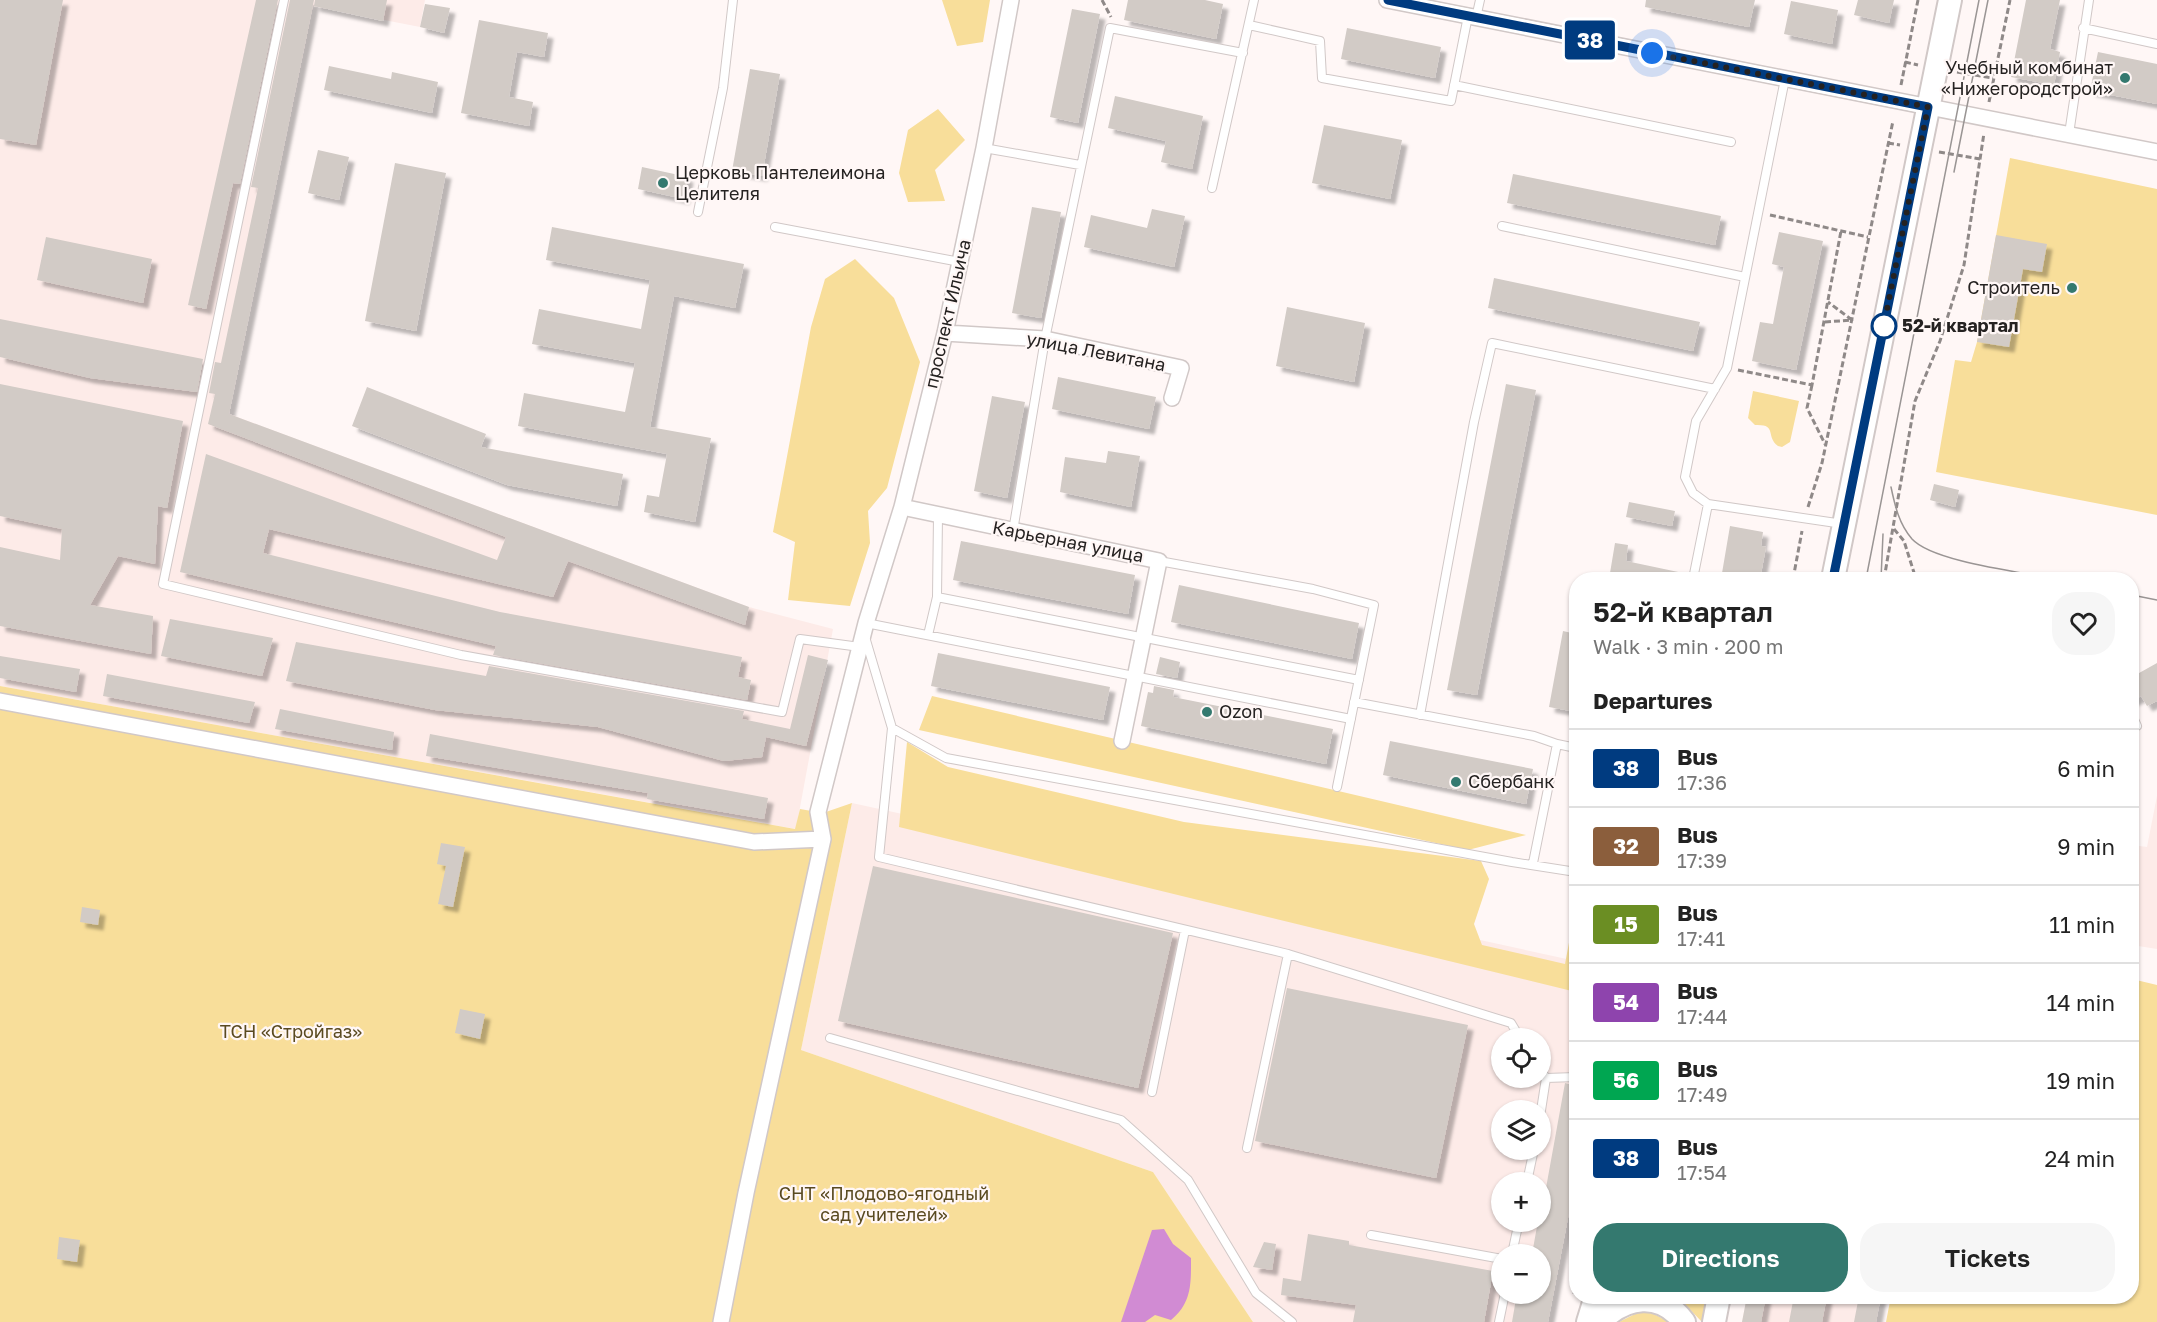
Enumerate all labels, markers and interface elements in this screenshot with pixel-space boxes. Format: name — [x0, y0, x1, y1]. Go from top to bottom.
line badge: 38 — [1563, 20, 1617, 60]
text: 38 — [1577, 27, 1603, 53]
your location — [1637, 38, 1667, 68]
place label: Учебный комбинат «Нижегородстрой» — [1941, 56, 2113, 99]
marker: Учебный комбинат «Нижегородстрой» — [2118, 71, 2132, 85]
place label: Церковь Пантелеимона Целителя — [675, 161, 885, 204]
marker: Церковь Пантелеимона Целителя — [656, 176, 670, 190]
street label: проспект Ильича — [919, 237, 975, 390]
place label: Строитель — [1967, 276, 2060, 298]
marker: Строитель — [2065, 281, 2079, 295]
marker: 52-й квартал — [1871, 313, 1897, 339]
place label: 52-й квартал — [1902, 314, 2019, 336]
street label: улица Левитана — [1025, 327, 1168, 375]
street label: Карьерная улица — [991, 516, 1146, 566]
button: heart — [2052, 592, 2115, 655]
text: 52-й квартал — [1593, 595, 1773, 628]
text: Walk · 3 min · 200 m — [1593, 634, 1784, 658]
text: Departures — [1593, 687, 1712, 714]
place label: Ozon — [1219, 700, 1263, 722]
marker: Ozon — [1200, 705, 1214, 719]
text: Bus — [1677, 743, 1718, 770]
text: 38 — [1613, 755, 1639, 781]
text: 6 min — [2057, 755, 2115, 782]
place label: Сбербанк — [1468, 770, 1555, 792]
text: 17:36 — [1677, 770, 1727, 794]
marker: Сбербанк — [1449, 775, 1463, 789]
text: Bus — [1677, 821, 1718, 848]
text: 32 — [1613, 833, 1639, 859]
text: 9 min — [2057, 833, 2115, 860]
text: 17:39 — [1677, 848, 1727, 872]
text: Bus — [1677, 899, 1718, 926]
text: 15 — [1614, 911, 1638, 937]
text: 11 min — [2049, 911, 2115, 938]
text: 17:41 — [1677, 926, 1725, 950]
text: Bus — [1677, 977, 1718, 1004]
text: 54 — [1613, 989, 1639, 1015]
text: 14 min — [2047, 989, 2115, 1016]
text: 17:44 — [1677, 1004, 1728, 1028]
park label: ТСН «Стройгаз» — [220, 1020, 362, 1042]
map controls — [1491, 1028, 1551, 1304]
button: locate — [1491, 1028, 1551, 1088]
text: Bus — [1677, 1055, 1718, 1082]
text: 56 — [1613, 1067, 1639, 1093]
text: 19 min — [2047, 1067, 2115, 1094]
text: 17:49 — [1677, 1082, 1728, 1106]
button: layers — [1491, 1100, 1551, 1160]
text: Bus — [1677, 1133, 1718, 1160]
text: 38 — [1613, 1145, 1639, 1171]
text: 24 min — [2044, 1145, 2115, 1172]
text: 17:54 — [1677, 1160, 1727, 1184]
button: + — [1491, 1172, 1551, 1232]
park label: СНТ «Плодово-ягодный сад учителей» — [779, 1182, 989, 1225]
button: Directions — [1593, 1223, 1848, 1292]
button: Tickets — [1860, 1223, 2115, 1292]
button: − — [1491, 1244, 1551, 1304]

